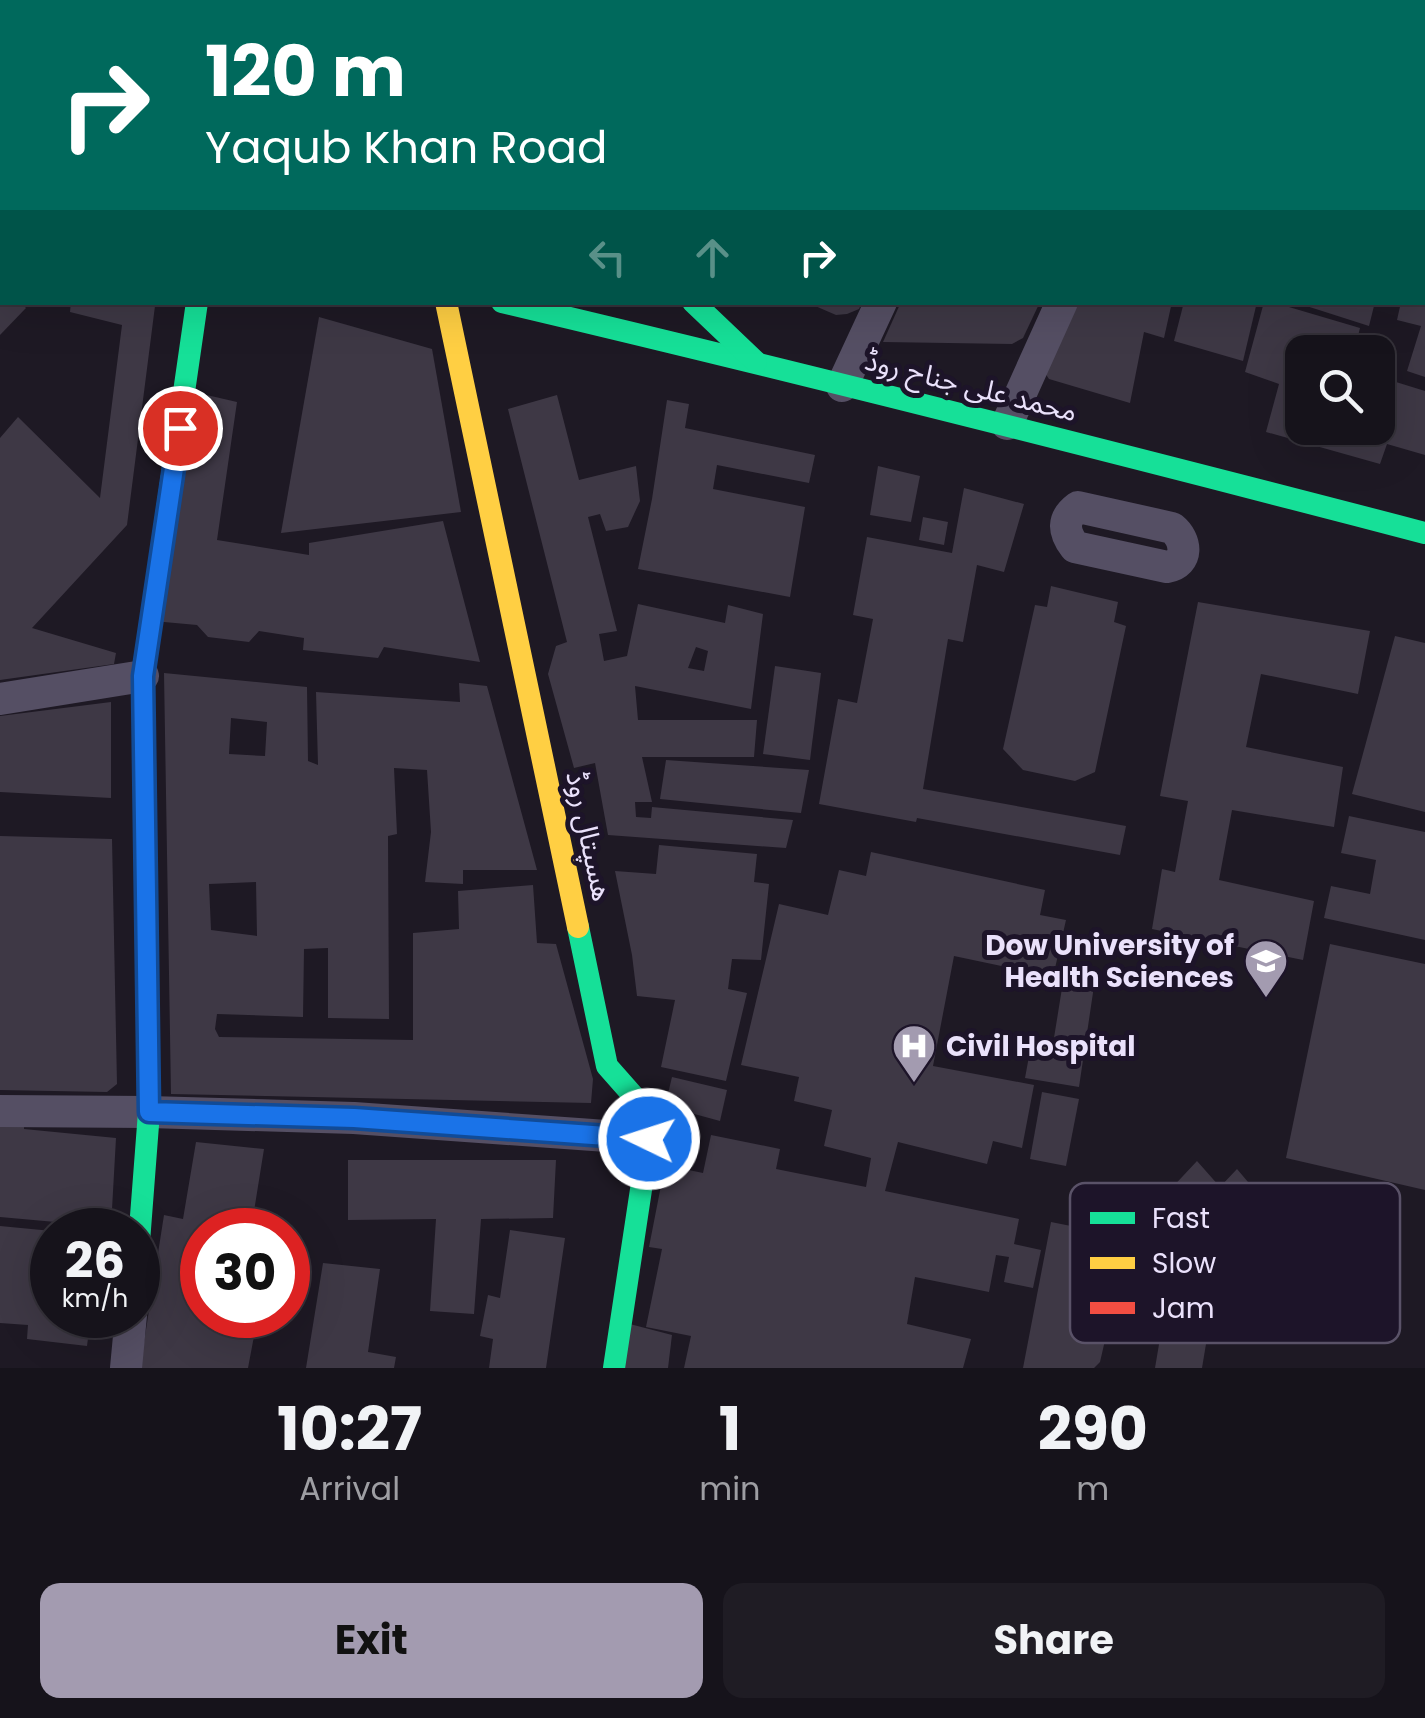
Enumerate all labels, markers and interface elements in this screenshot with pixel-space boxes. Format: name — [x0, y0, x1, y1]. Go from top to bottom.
text: 120 m — [205, 22, 406, 121]
icon: right — [40, 40, 170, 170]
text: Yaqub Khan Road — [205, 116, 607, 179]
icon: left — [580, 230, 635, 285]
icon: ahead — [685, 230, 740, 285]
icon: right — [790, 230, 845, 285]
map controls — [1285, 335, 1395, 445]
button: search — [1285, 335, 1395, 445]
street label: محمد علی جناح روڈ — [861, 341, 1081, 432]
pin — [138, 386, 223, 471]
icon: arrive — [153, 401, 208, 456]
street label: ھسپتال روڈ — [556, 767, 622, 905]
place label: Dow University of Health Sciences — [985, 926, 1234, 997]
school or university icon: Dow University of Health Sciences — [1243, 938, 1289, 999]
hospital icon: Civil Hospital — [891, 1023, 937, 1084]
place label: Civil Hospital — [946, 1027, 1135, 1066]
position arrow — [597, 1087, 701, 1191]
legend — [1070, 1183, 1400, 1343]
text: Fast — [1152, 1199, 1210, 1238]
speed limit sign: 30 — [180, 1208, 310, 1338]
text: 26 — [65, 1225, 125, 1296]
text: Slow — [1152, 1244, 1216, 1283]
text: km/h — [62, 1281, 128, 1316]
text: Jam — [1152, 1289, 1215, 1328]
text: 10:27 — [277, 1387, 422, 1471]
text: 1 — [719, 1387, 741, 1471]
text: 290 — [1038, 1387, 1148, 1471]
text: Arrival — [299, 1466, 400, 1511]
text: min — [699, 1466, 761, 1511]
text: m — [1076, 1466, 1109, 1511]
button: Exit — [40, 1583, 703, 1698]
button: Share — [723, 1583, 1385, 1698]

